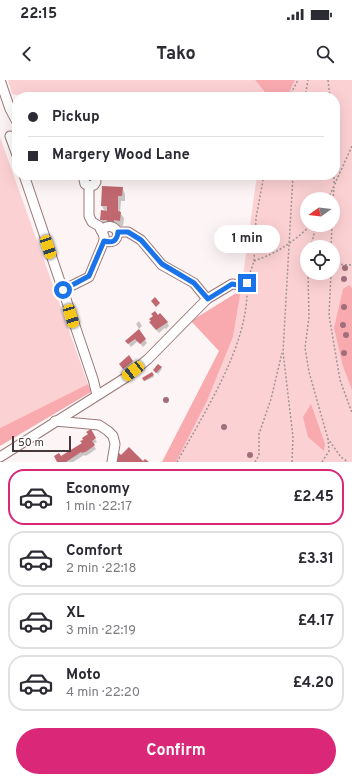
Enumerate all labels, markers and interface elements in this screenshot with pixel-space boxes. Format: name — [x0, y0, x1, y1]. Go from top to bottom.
text: 22:15 — [20, 5, 57, 24]
icon: back — [16, 43, 38, 65]
text: Tako — [156, 43, 196, 66]
icon: search — [314, 43, 336, 65]
text: Pickup — [52, 108, 100, 127]
text: Margery Wood Lane — [52, 146, 190, 165]
north arrow — [300, 192, 340, 232]
map controls — [300, 192, 340, 280]
callout: 1 min — [214, 225, 280, 253]
text: 1 min — [231, 231, 263, 247]
car — [39, 234, 57, 260]
button: locate — [300, 240, 340, 280]
route end — [238, 274, 256, 292]
route start — [54, 281, 72, 299]
car — [62, 303, 80, 329]
car — [120, 359, 146, 383]
scale bar — [12, 434, 71, 453]
text: 50 m — [18, 436, 44, 450]
icon: car — [18, 479, 54, 515]
text: Economy — [66, 480, 130, 499]
text: £2.45 — [293, 488, 334, 507]
text: 1 min · 22:17 — [66, 499, 132, 515]
icon: car — [18, 541, 54, 577]
text: Comfort — [66, 542, 123, 561]
text: £3.31 — [298, 550, 334, 569]
text: 2 min · 22:18 — [66, 561, 136, 577]
icon: car — [18, 603, 54, 639]
text: XL — [66, 604, 84, 623]
text: £4.17 — [298, 612, 334, 631]
text: 3 min · 22:19 — [66, 623, 136, 639]
icon: car — [18, 665, 54, 701]
text: Moto — [66, 666, 101, 685]
text: £4.20 — [293, 674, 334, 693]
text: 4 min · 22:20 — [66, 685, 140, 701]
button: Confirm — [16, 728, 336, 774]

